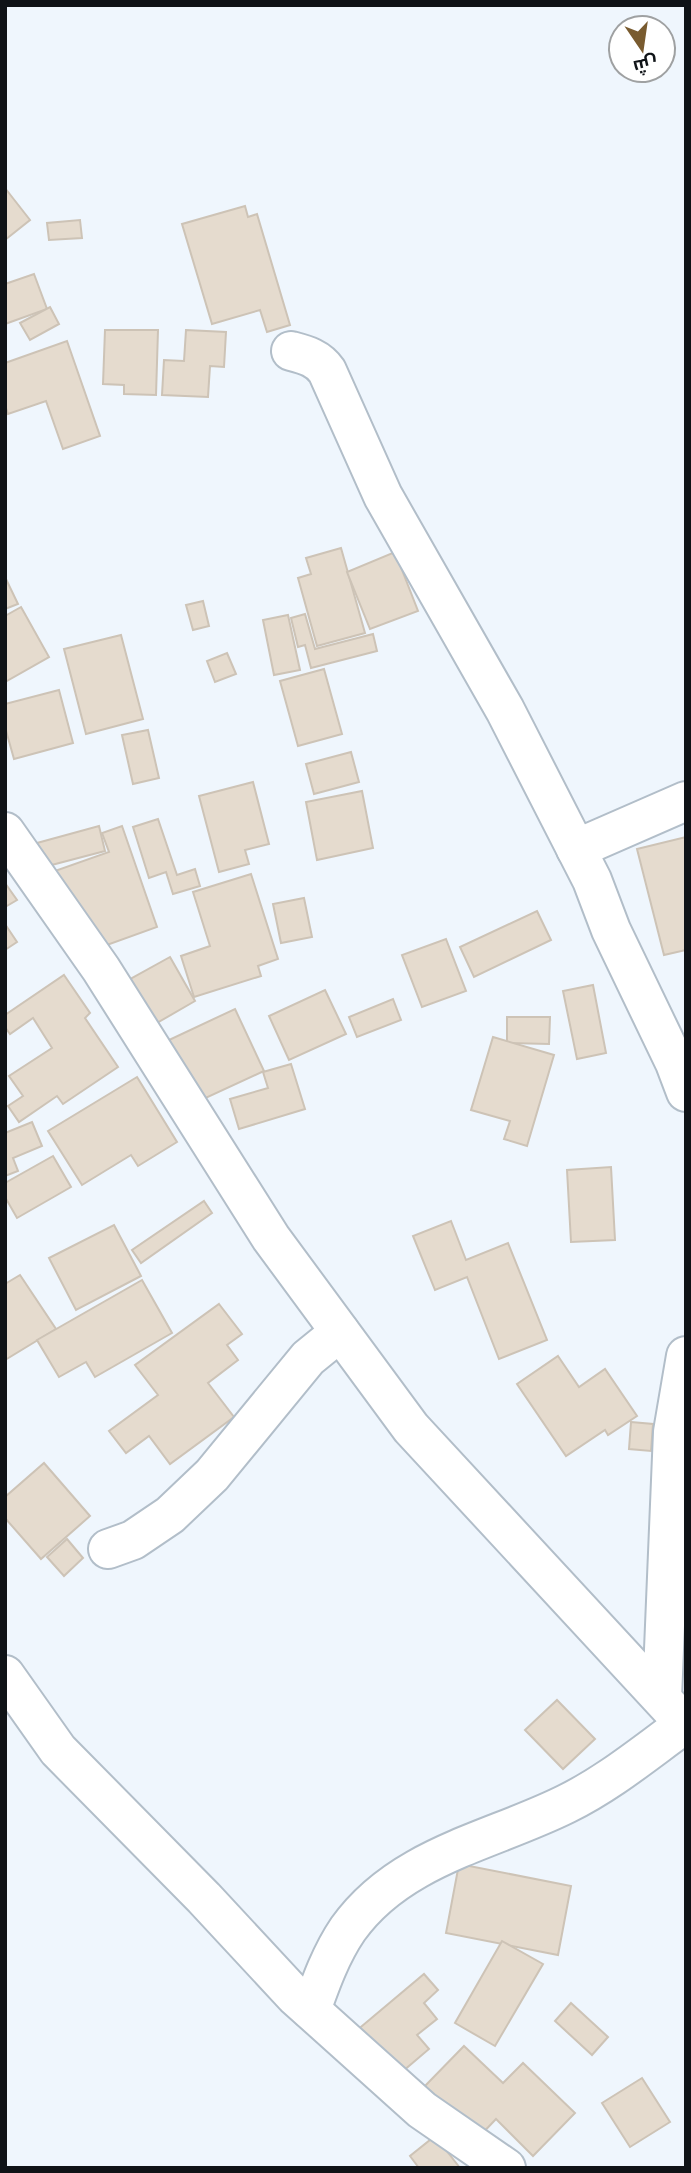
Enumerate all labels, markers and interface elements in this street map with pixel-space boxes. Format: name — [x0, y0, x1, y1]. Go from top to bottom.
north arrow — [607, 14, 677, 84]
text: ش — [631, 51, 660, 80]

